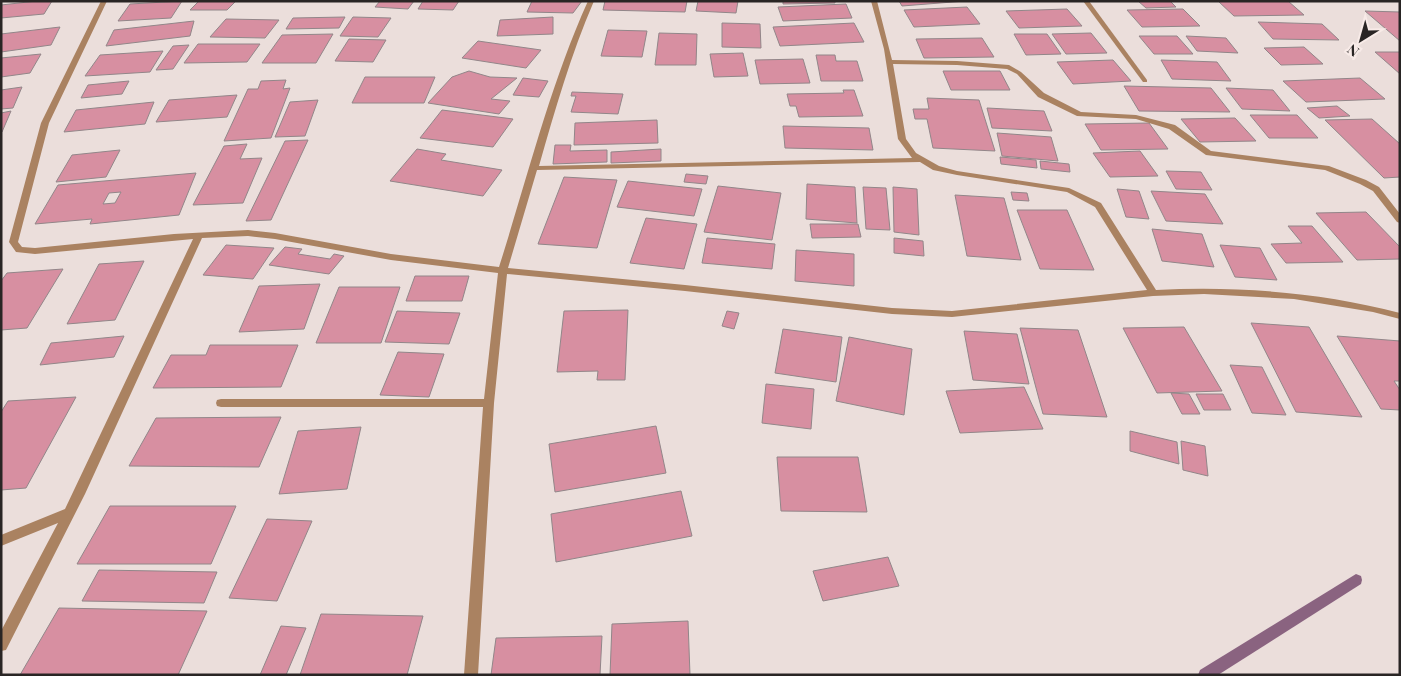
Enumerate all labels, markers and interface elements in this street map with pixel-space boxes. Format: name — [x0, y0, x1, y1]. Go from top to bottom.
north arrow — [1336, 15, 1386, 65]
text: N — [1343, 40, 1363, 61]

